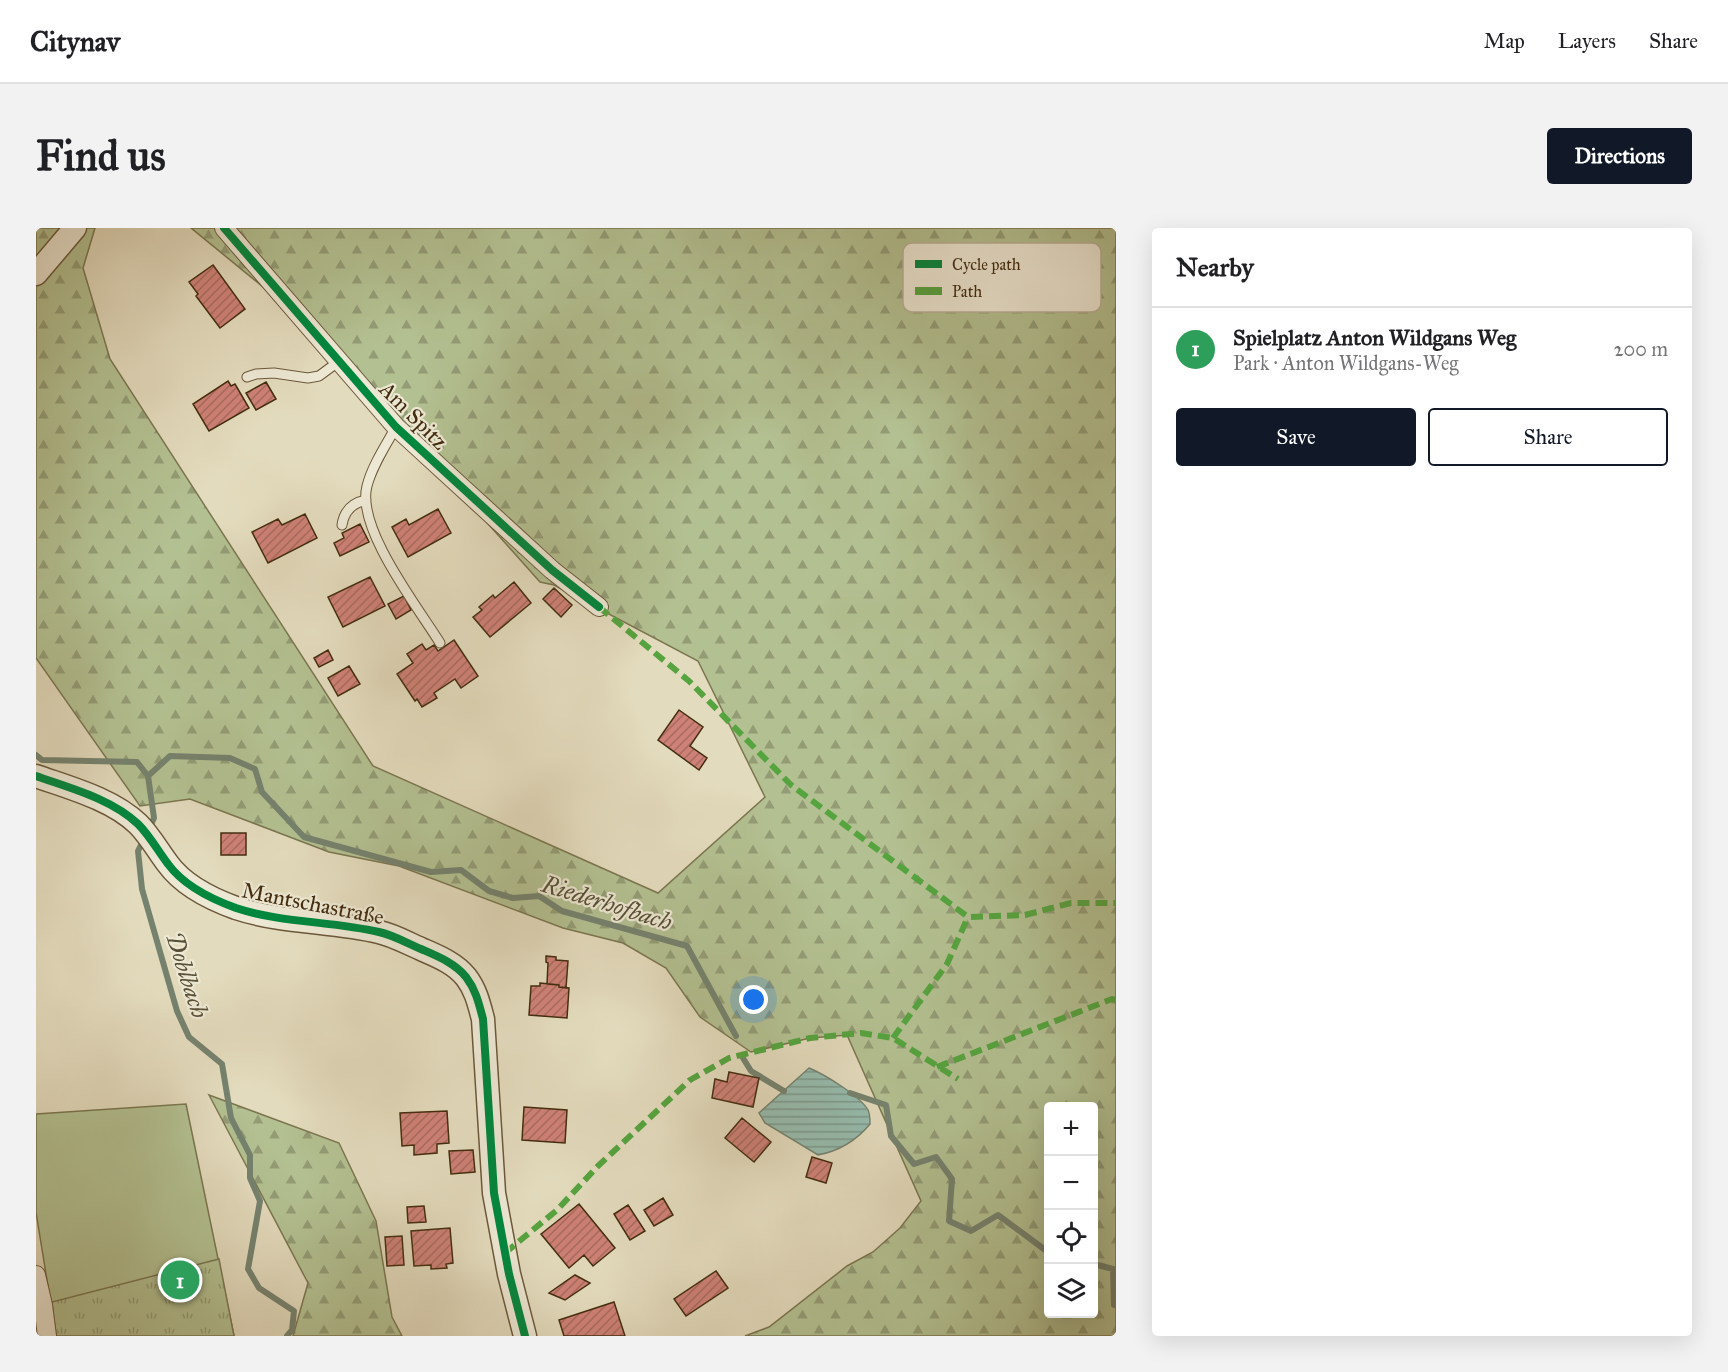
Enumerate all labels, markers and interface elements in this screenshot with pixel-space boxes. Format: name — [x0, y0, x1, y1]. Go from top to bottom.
text: Citynav — [30, 24, 120, 59]
text: Map — [1484, 28, 1525, 54]
text: Layers — [1558, 28, 1616, 54]
text: Share — [1649, 28, 1698, 54]
button: Directions — [1547, 128, 1692, 184]
text: Find us — [36, 130, 166, 182]
legend — [903, 243, 1101, 312]
text: Nearby — [1176, 251, 1254, 283]
text: Cycle path — [952, 255, 1021, 274]
text: Path — [952, 282, 982, 301]
text: Spielplatz Anton Wildgans Weg — [1233, 324, 1516, 351]
text: 1 — [1192, 337, 1199, 361]
text: 200 m — [1614, 337, 1668, 361]
text: Park · Anton Wildgans-Weg — [1233, 351, 1459, 375]
street label: Am Spitz — [373, 375, 453, 455]
button: Save — [1176, 408, 1416, 466]
button: Share — [1428, 408, 1668, 466]
water label: Riederhofbach — [537, 869, 676, 937]
street label: Mantschastraße — [239, 876, 386, 931]
water label: Doblbach — [159, 928, 215, 1022]
your location — [739, 985, 768, 1014]
map controls — [1044, 1102, 1098, 1318]
button: + — [1044, 1102, 1098, 1156]
button: − — [1044, 1156, 1098, 1210]
button: locate — [1044, 1210, 1098, 1264]
pin: 1 — [160, 1258, 200, 1302]
button: layers — [1044, 1264, 1098, 1318]

